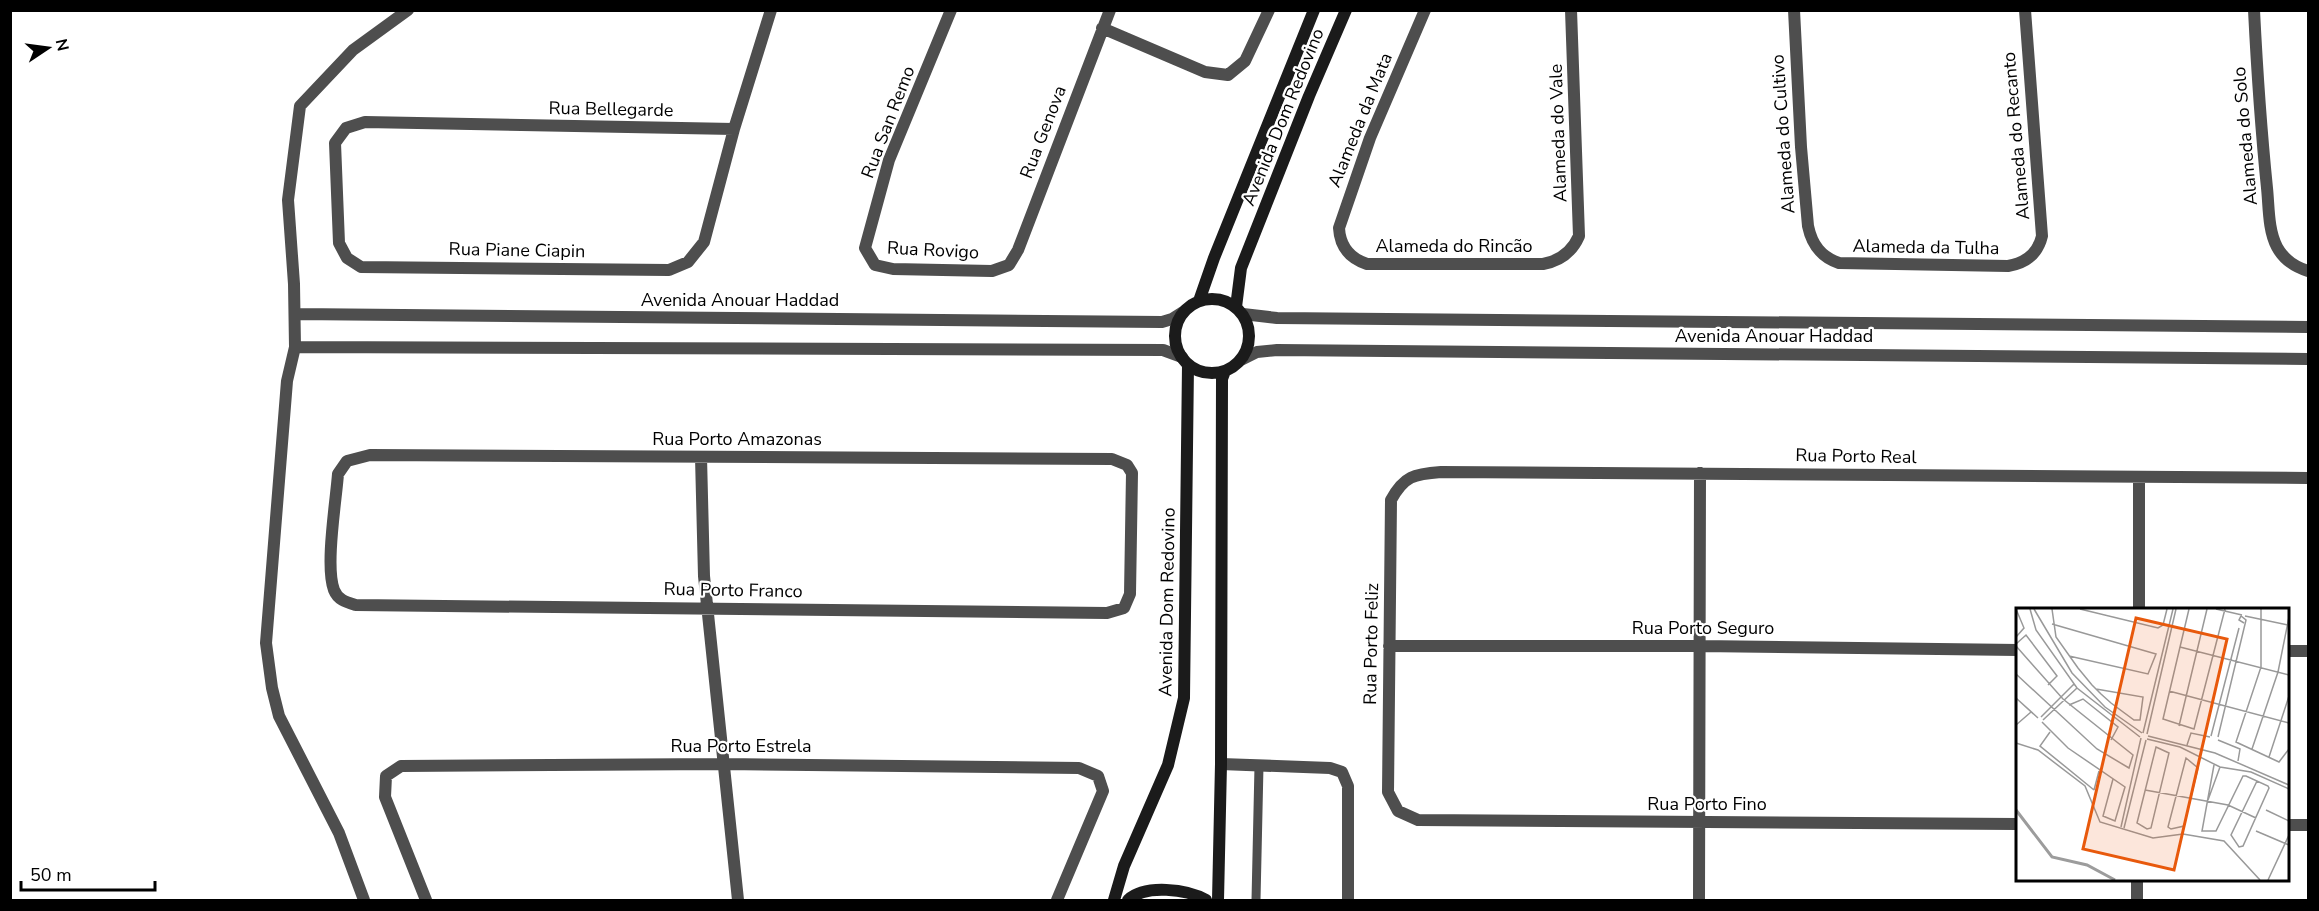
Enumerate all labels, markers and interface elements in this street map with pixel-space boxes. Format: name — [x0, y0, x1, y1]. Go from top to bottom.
north arrow — [18, 18, 78, 78]
street label: Avenida Dom Redovino — [1236, 25, 1330, 209]
text: N — [50, 37, 74, 53]
street label: Alameda da Mata — [1322, 49, 1398, 191]
street label: Alameda do Recanto — [1997, 51, 2035, 221]
street label: Alameda do Cultivo — [1765, 54, 1801, 214]
street label: Rua San Remo — [856, 62, 920, 182]
street label: Alameda do Vale — [1544, 63, 1572, 203]
street label: Alameda do Solo — [2227, 66, 2263, 206]
street label: Rua Genova — [1014, 82, 1072, 182]
street label: Rua Bellegarde — [548, 96, 674, 122]
street label: Alameda do Rincão — [1375, 234, 1533, 258]
street label: Alameda da Tulha — [1852, 234, 2000, 260]
street label: Rua Rovigo — [886, 236, 980, 264]
street label: Rua Piane Ciapin — [449, 237, 585, 263]
street label: Avenida Anouar Haddad — [641, 288, 839, 312]
street label: Avenida Anouar Haddad — [1675, 324, 1873, 348]
street label: Rua Porto Amazonas — [652, 427, 822, 451]
street label: Rua Porto Real — [1795, 443, 1918, 469]
street label: Avenida Dom Redovino — [1153, 507, 1181, 697]
street label: Rua Porto Franco — [663, 577, 803, 603]
street label: Rua Porto Feliz — [1358, 583, 1384, 705]
inset map — [2016, 608, 2289, 881]
street label: Rua Porto Seguro — [1632, 616, 1774, 640]
street label: Rua Porto Estrela — [670, 734, 812, 758]
street label: Rua Porto Fino — [1647, 792, 1767, 816]
scale bar — [21, 854, 154, 892]
text: 50 m — [30, 863, 72, 887]

